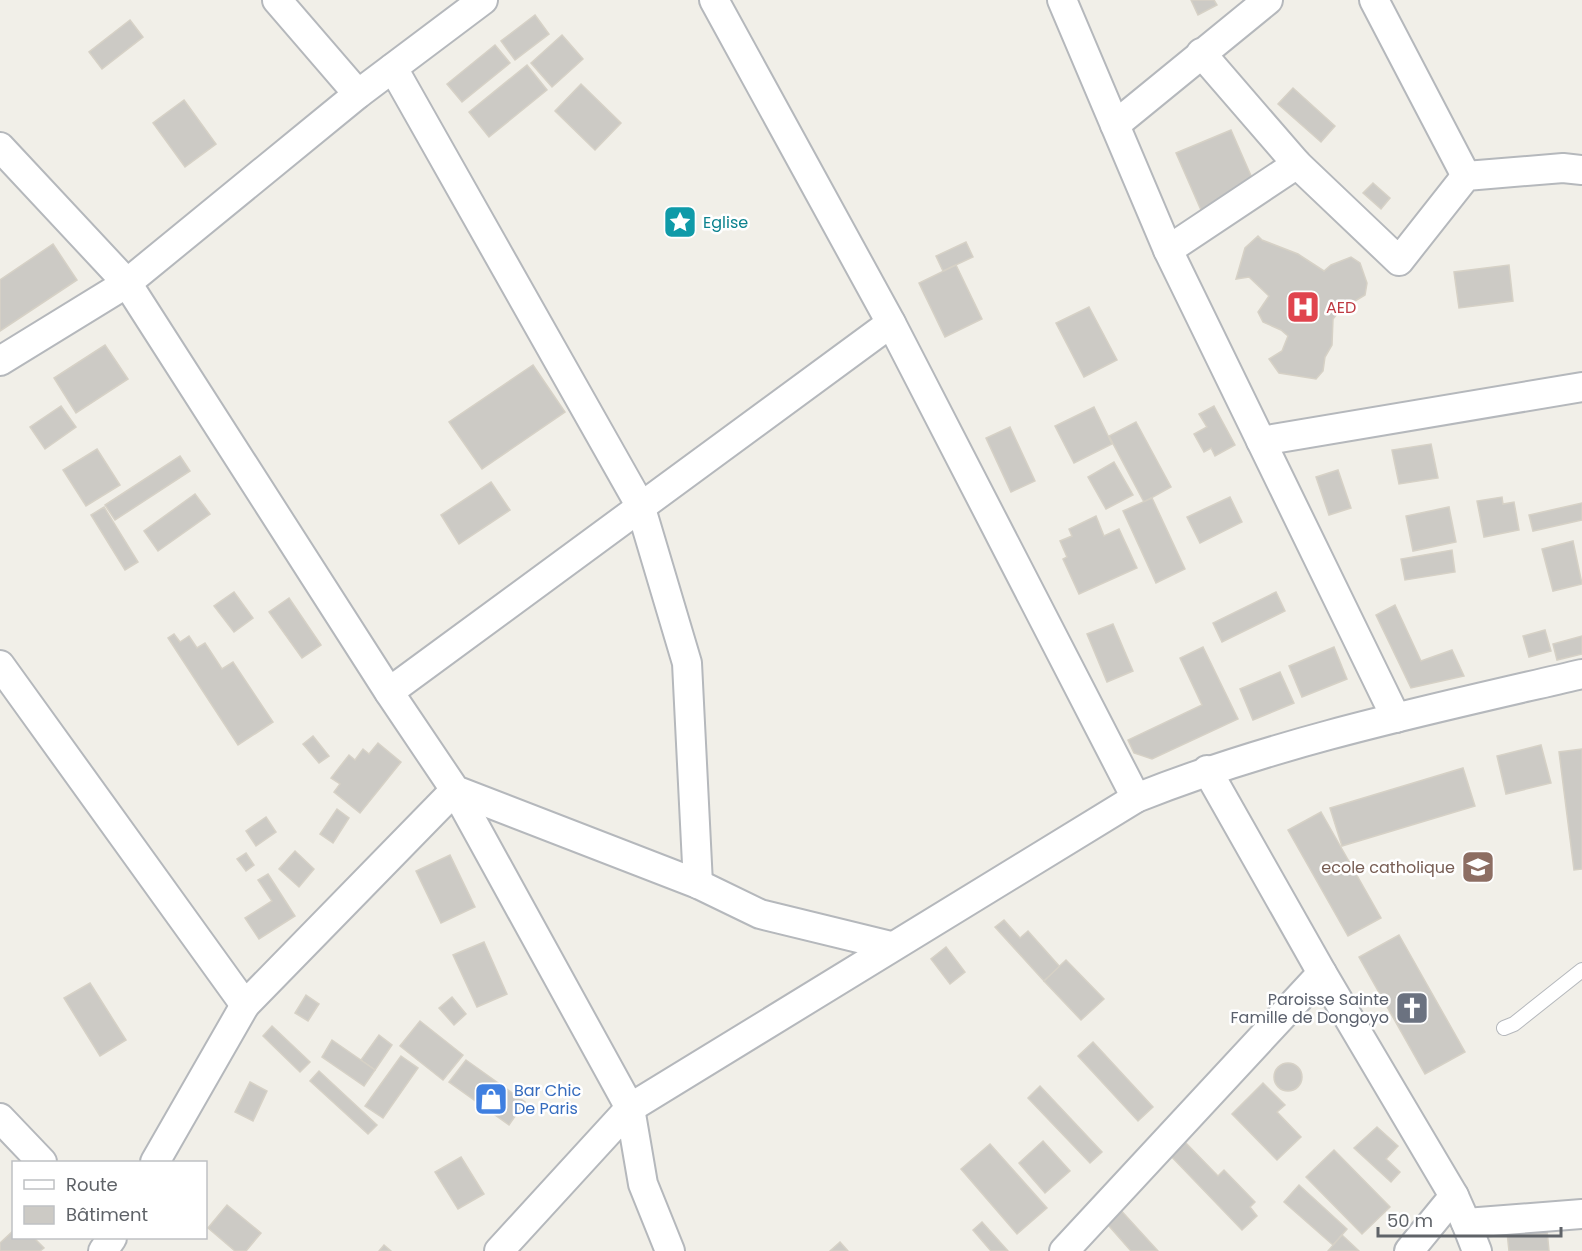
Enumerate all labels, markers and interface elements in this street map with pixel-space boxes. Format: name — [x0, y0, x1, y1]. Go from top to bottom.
place icon: Eglise — [662, 204, 698, 240]
place label: Eglise — [703, 211, 748, 234]
hospital icon: AED — [1285, 289, 1321, 325]
place label: AED — [1326, 296, 1356, 319]
school or university icon: ecole catholique — [1460, 849, 1496, 885]
place label: ecole catholique — [1321, 856, 1455, 879]
place label: Paroisse Sainte Famille de Dongoyo — [1231, 988, 1389, 1029]
church icon: Paroisse Sainte Famille de Dongoyo — [1394, 990, 1430, 1026]
place label: Bar Chic De Paris — [514, 1079, 581, 1120]
shop icon: Bar Chic De Paris — [473, 1081, 509, 1117]
legend — [12, 1161, 207, 1239]
text: Route — [66, 1172, 118, 1197]
scale bar — [1378, 1200, 1561, 1238]
text: Bâtiment — [66, 1202, 148, 1227]
text: 50 m — [1387, 1208, 1433, 1233]

